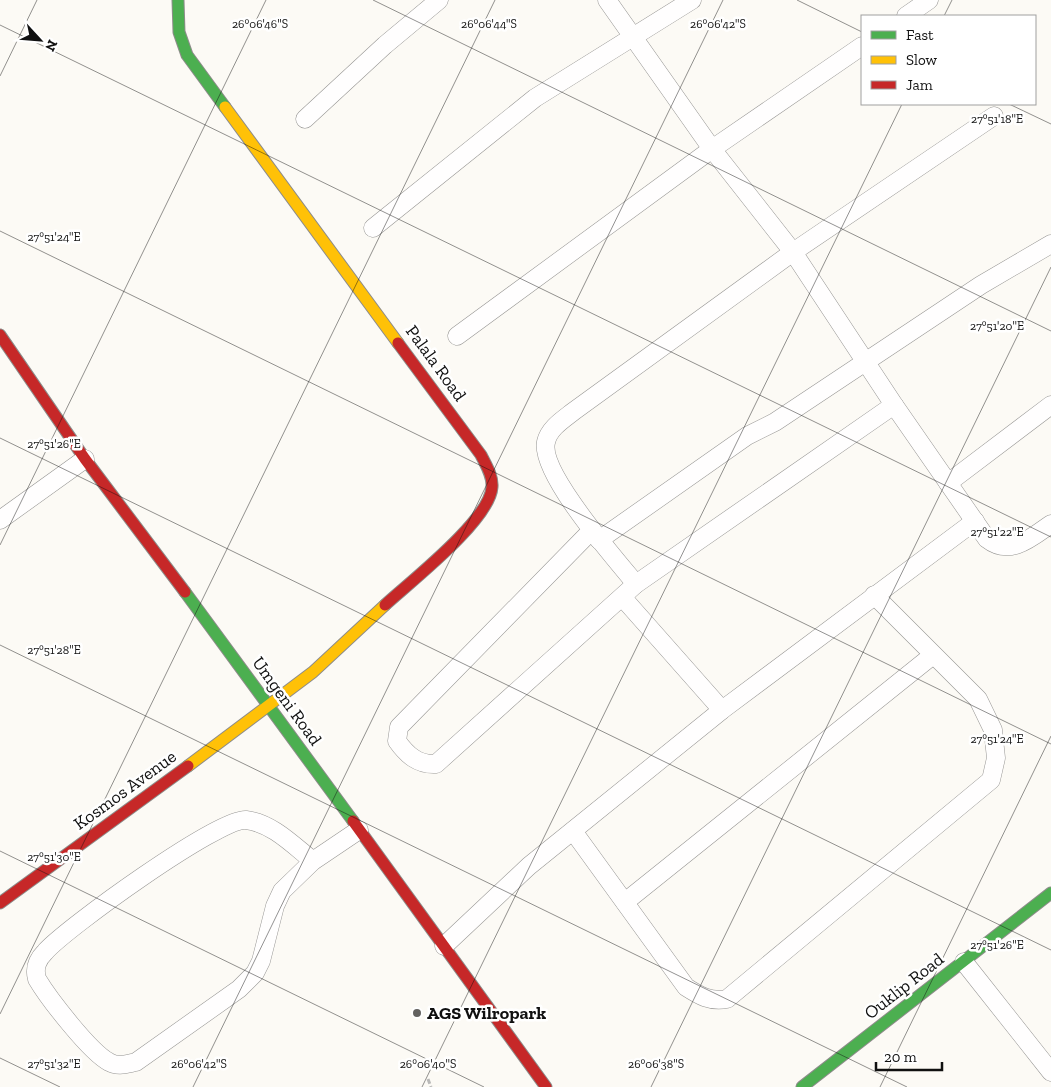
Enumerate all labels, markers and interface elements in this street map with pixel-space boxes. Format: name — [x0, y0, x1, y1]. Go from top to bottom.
north arrow — [15, 15, 65, 65]
legend — [861, 15, 1036, 105]
text: 26°06'46"S — [232, 17, 288, 31]
text: 26°06'44"S — [461, 17, 517, 31]
text: 26°06'42"S — [690, 17, 746, 31]
text: Fast — [906, 26, 934, 44]
text: N — [41, 37, 61, 54]
text: Slow — [906, 51, 938, 69]
text: Jam — [906, 76, 933, 94]
text: 27°51'18"E — [971, 112, 1023, 126]
text: 27°51'24"E — [27, 230, 81, 244]
text: 27°51'20"E — [970, 319, 1024, 333]
street label: Palala Road — [401, 321, 471, 405]
text: 27°51'26"E — [27, 437, 81, 451]
text: 27°51'22"E — [970, 525, 1024, 539]
text: 27°51'28"E — [27, 643, 81, 657]
street label: Umgeni Road — [247, 652, 327, 750]
text: 27°51'24"E — [970, 732, 1024, 746]
street label: Kosmos Avenue — [69, 745, 181, 835]
text: 27°51'30"E — [27, 850, 81, 864]
text: 27°51'26"E — [970, 938, 1024, 952]
street label: Ouklip Road — [860, 948, 948, 1024]
place label: AGS Wilropark — [427, 1002, 546, 1024]
marker: AGS Wilropark — [411, 1007, 423, 1019]
scale bar — [876, 1040, 942, 1072]
text: 20 m — [884, 1048, 917, 1066]
text: 27°51'32"E — [28, 1057, 80, 1071]
text: 26°06'42"S — [171, 1057, 227, 1071]
text: 26°06'40"S — [400, 1057, 456, 1071]
text: 26°06'38"S — [628, 1057, 684, 1071]

